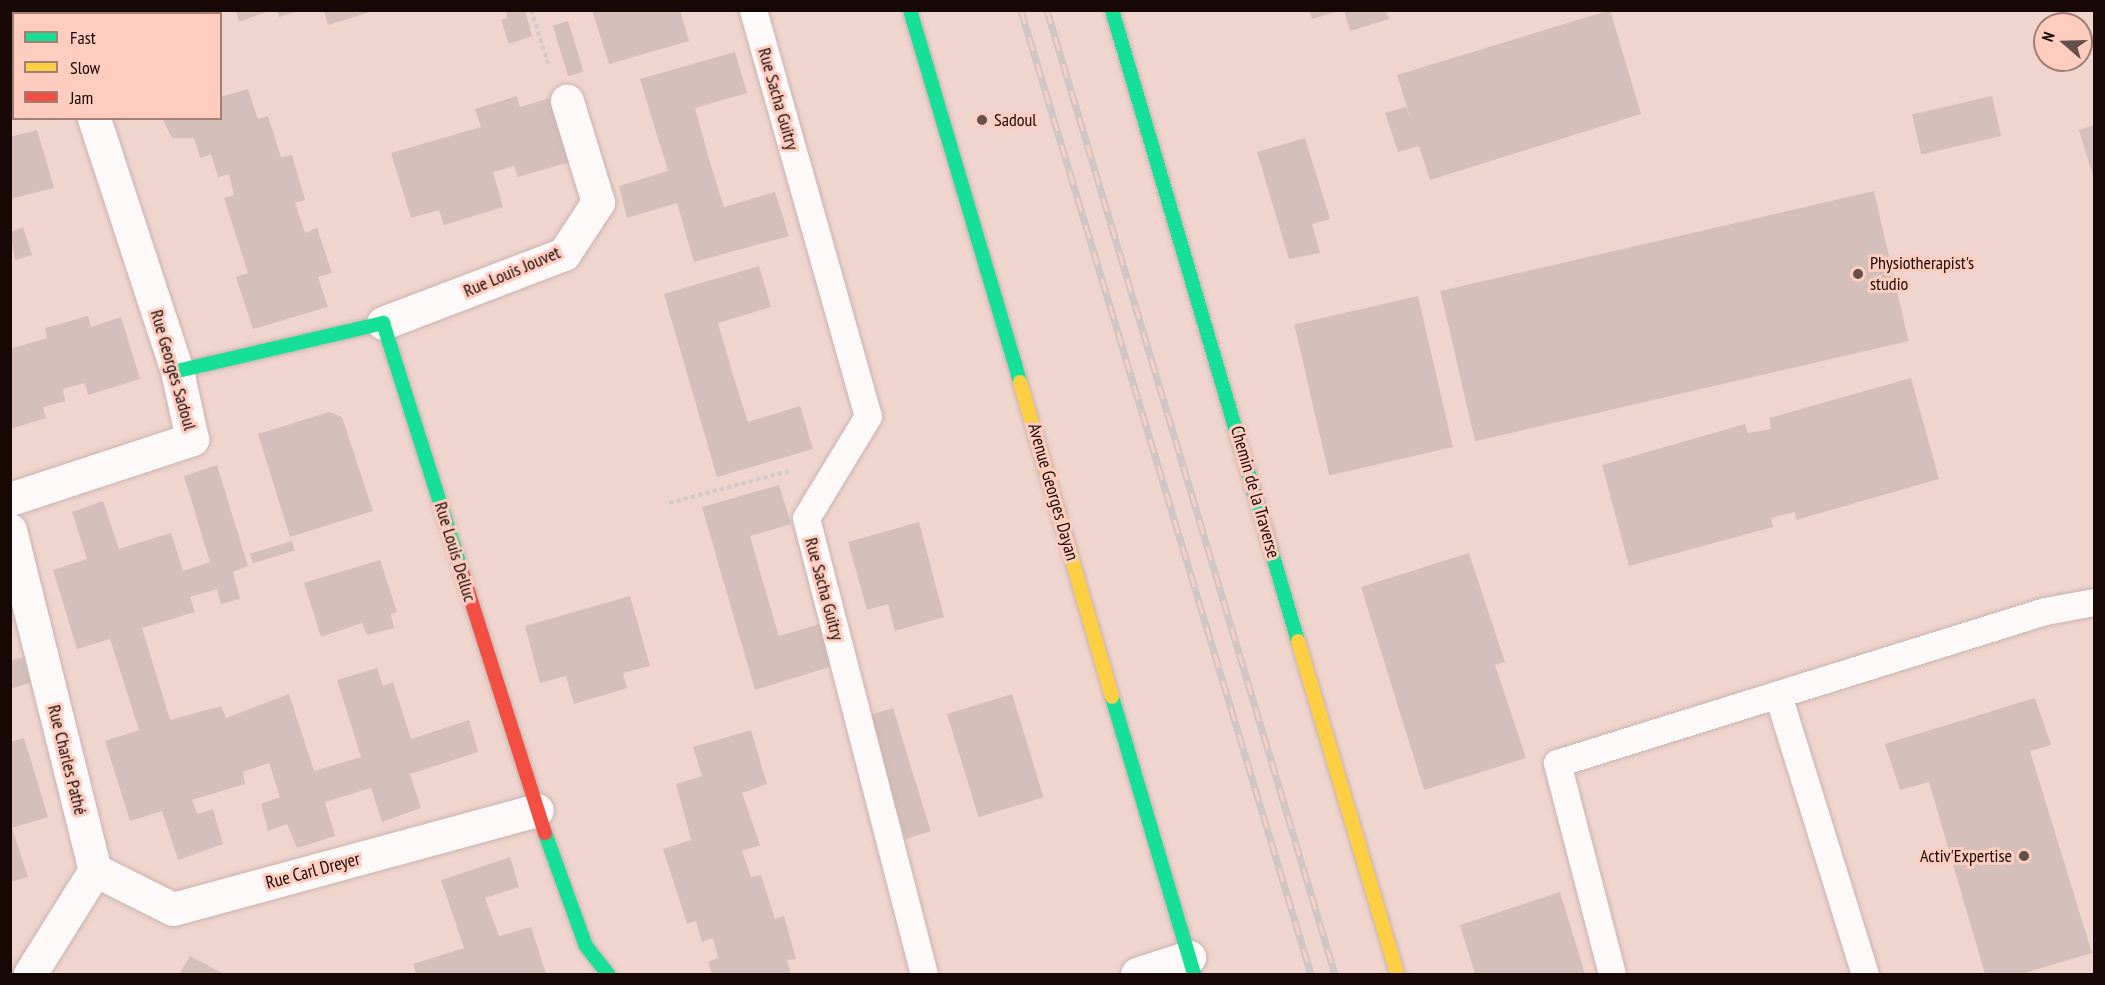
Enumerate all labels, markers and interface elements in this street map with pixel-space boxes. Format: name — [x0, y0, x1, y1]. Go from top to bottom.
legend — [12, 12, 222, 120]
north arrow — [2033, 12, 2093, 72]
text: Fast — [70, 26, 96, 49]
text: N — [2037, 29, 2059, 44]
street label: Rue Sacha Guitry — [753, 45, 803, 153]
text: Slow — [70, 56, 100, 79]
text: Jam — [70, 86, 93, 109]
place label: Sadoul — [994, 109, 1036, 131]
marker: Sadoul — [975, 113, 989, 127]
street label: Rue Louis Jouvet — [460, 242, 564, 302]
place label: Physiotherapist's studio — [1870, 253, 1974, 296]
marker: Physiotherapist's studio — [1851, 267, 1865, 281]
street label: Rue Georges Sadoul — [146, 307, 200, 433]
street label: Avenue Georges Dayan — [1023, 421, 1083, 563]
street label: Chemin de la Traverse — [1226, 423, 1284, 561]
street label: Rue Louis Delluc — [430, 499, 480, 605]
street label: Rue Sacha Guitry — [800, 535, 848, 643]
street label: Rue Charles Pathé — [43, 703, 91, 817]
place label: Activ'Expertise — [1920, 845, 2012, 867]
street label: Rue Carl Dreyer — [264, 848, 362, 894]
marker: Activ'Expertise — [2017, 849, 2031, 863]

